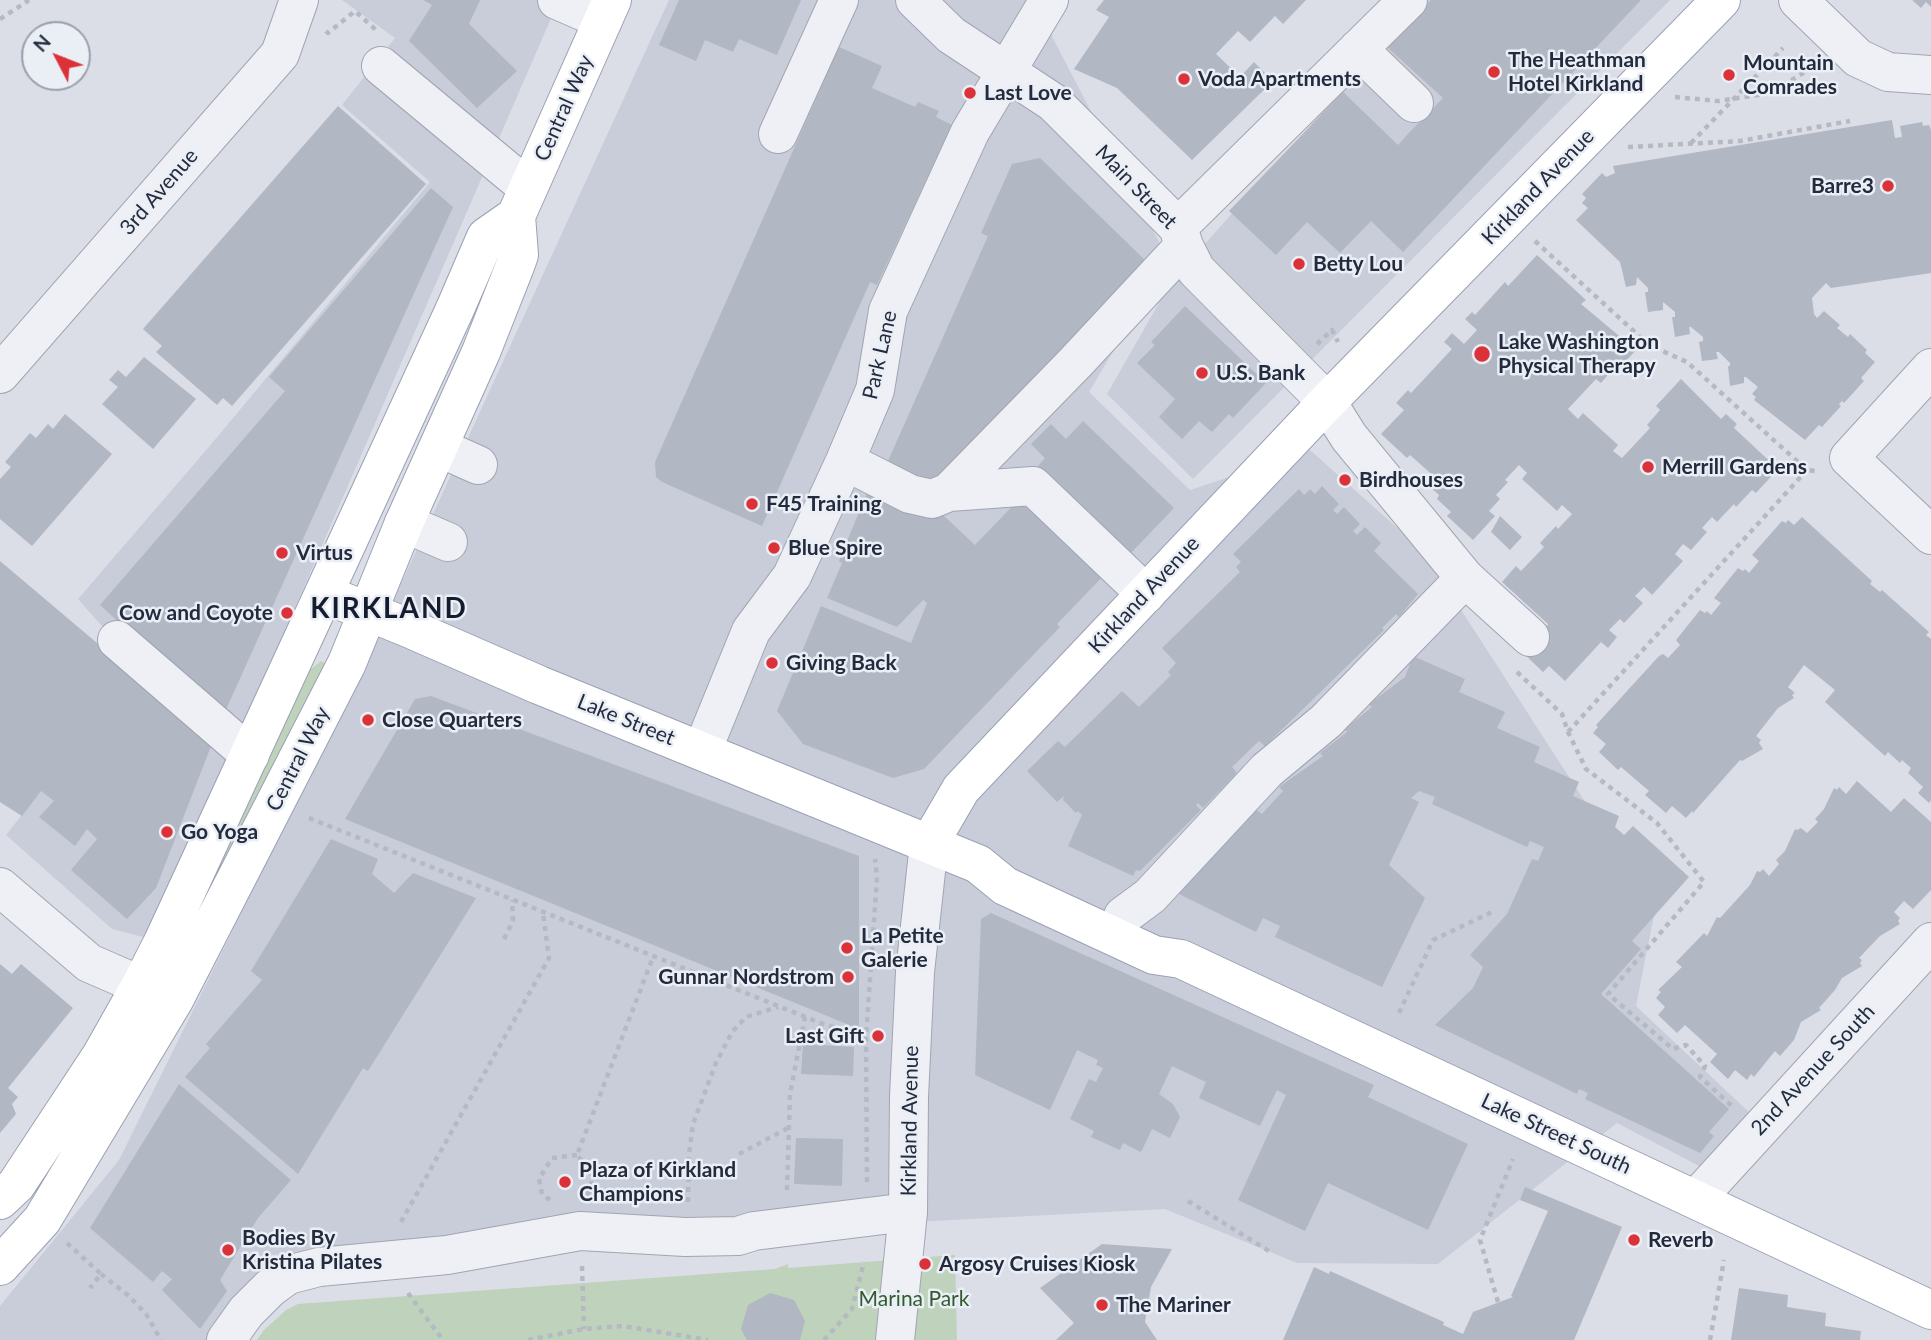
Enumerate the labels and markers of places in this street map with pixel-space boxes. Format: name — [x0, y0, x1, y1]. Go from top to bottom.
place label: The Heathman Hotel Kirkland — [1508, 47, 1646, 97]
place label: Mountain Comrades — [1743, 50, 1837, 100]
marker: The Heathman Hotel Kirkland — [1486, 64, 1502, 80]
place label: Voda Apartments — [1198, 66, 1361, 92]
marker: Mountain Comrades — [1721, 67, 1737, 83]
marker: Voda Apartments — [1176, 71, 1192, 87]
place label: Last Love — [984, 80, 1072, 106]
marker: Last Love — [962, 85, 978, 101]
place label: Barre3 — [1811, 173, 1874, 199]
marker: Barre3 — [1880, 178, 1896, 194]
place label: Betty Lou — [1313, 251, 1403, 277]
marker: Betty Lou — [1291, 256, 1307, 272]
place label: Lake Washington Physical Therapy — [1498, 329, 1659, 379]
marker: Lake Washington Physical Therapy — [1472, 344, 1492, 364]
place label: U.S. Bank — [1216, 360, 1305, 386]
marker: U.S. Bank — [1194, 365, 1210, 381]
place label: Merrill Gardens — [1662, 454, 1807, 480]
marker: Merrill Gardens — [1640, 459, 1656, 475]
place label: Birdhouses — [1359, 467, 1463, 493]
marker: Birdhouses — [1337, 472, 1353, 488]
place label: F45 Training — [766, 491, 882, 517]
marker: F45 Training — [744, 496, 760, 512]
place label: Blue Spire — [788, 535, 882, 561]
place label: Virtus — [296, 540, 353, 566]
marker: Blue Spire — [766, 540, 782, 556]
marker: Virtus — [274, 545, 290, 561]
place label: Cow and Coyote — [119, 600, 273, 626]
marker: Cow and Coyote — [279, 605, 295, 621]
place label: Giving Back — [786, 650, 897, 676]
marker: Giving Back — [764, 655, 780, 671]
place label: Close Quarters — [382, 707, 522, 733]
marker: Close Quarters — [360, 712, 376, 728]
place label: Go Yoga — [181, 819, 258, 845]
marker: Go Yoga — [159, 824, 175, 840]
place label: La Petite Galerie — [861, 923, 944, 973]
marker: La Petite Galerie — [839, 940, 855, 956]
place label: Gunnar Nordstrom — [658, 964, 834, 990]
marker: Gunnar Nordstrom — [840, 969, 856, 985]
place label: Last Gift — [785, 1023, 864, 1049]
marker: Last Gift — [870, 1028, 886, 1044]
place label: Plaza of Kirkland Champions — [579, 1157, 736, 1207]
marker: Plaza of Kirkland Champions — [557, 1174, 573, 1190]
place label: Bodies By Kristina Pilates — [242, 1225, 382, 1275]
place label: Reverb — [1648, 1227, 1713, 1253]
marker: Reverb — [1626, 1232, 1642, 1248]
marker: Bodies By Kristina Pilates — [220, 1242, 236, 1258]
place label: Argosy Cruises Kiosk — [939, 1251, 1135, 1277]
marker: Argosy Cruises Kiosk — [917, 1256, 933, 1272]
place label: The Mariner — [1116, 1292, 1231, 1318]
marker: The Mariner — [1094, 1297, 1110, 1313]

